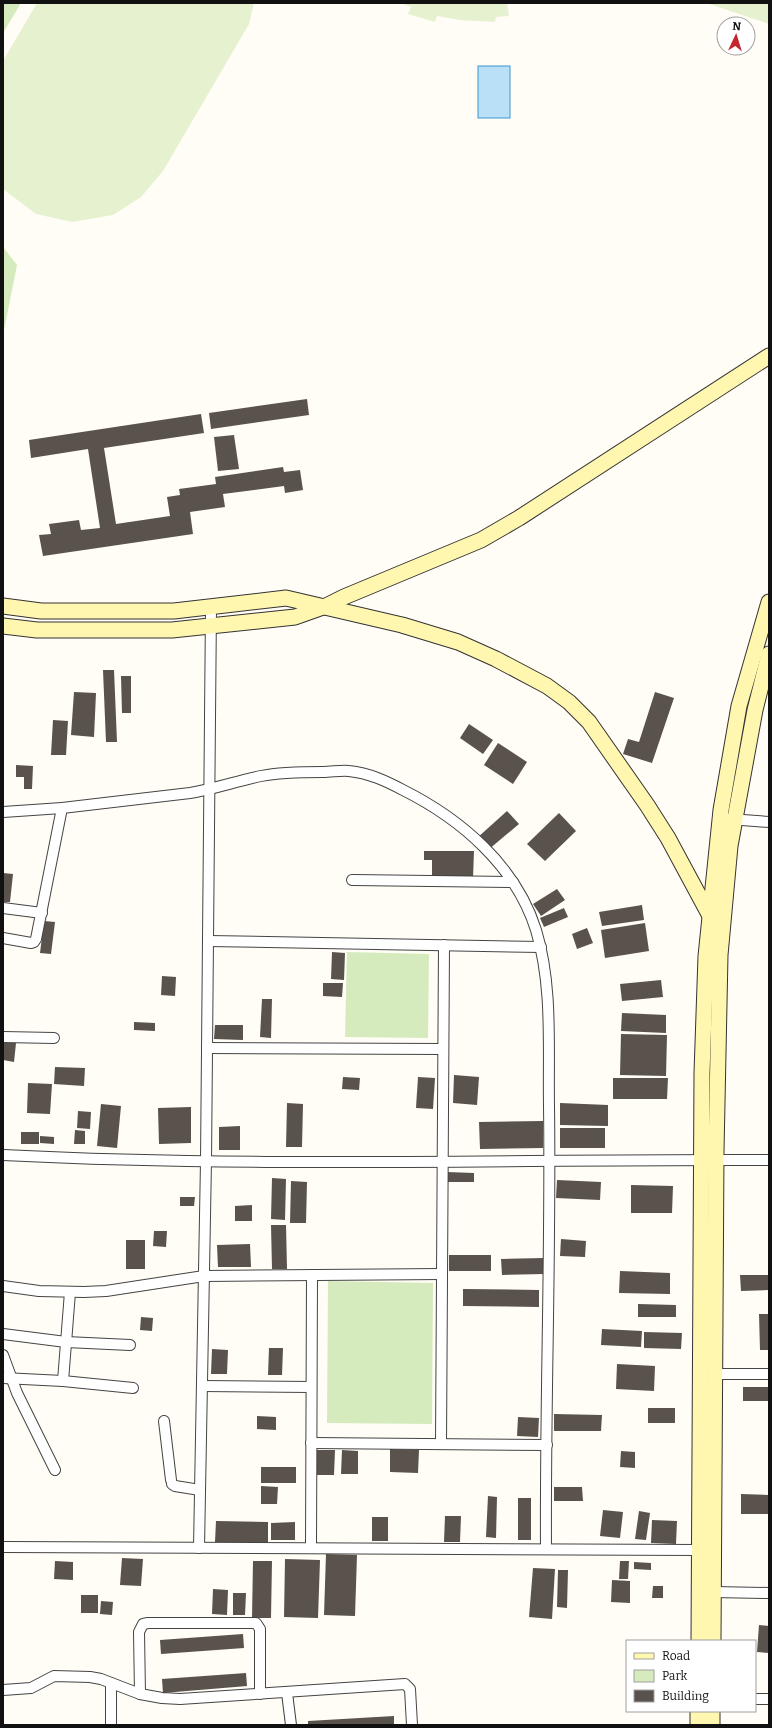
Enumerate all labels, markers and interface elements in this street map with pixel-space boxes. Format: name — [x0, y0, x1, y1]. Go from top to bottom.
north arrow — [716, 16, 756, 56]
text: N — [732, 20, 742, 33]
legend — [626, 1640, 756, 1712]
text: Road — [662, 1649, 690, 1663]
text: Park — [662, 1669, 688, 1683]
text: Building — [662, 1689, 709, 1703]

